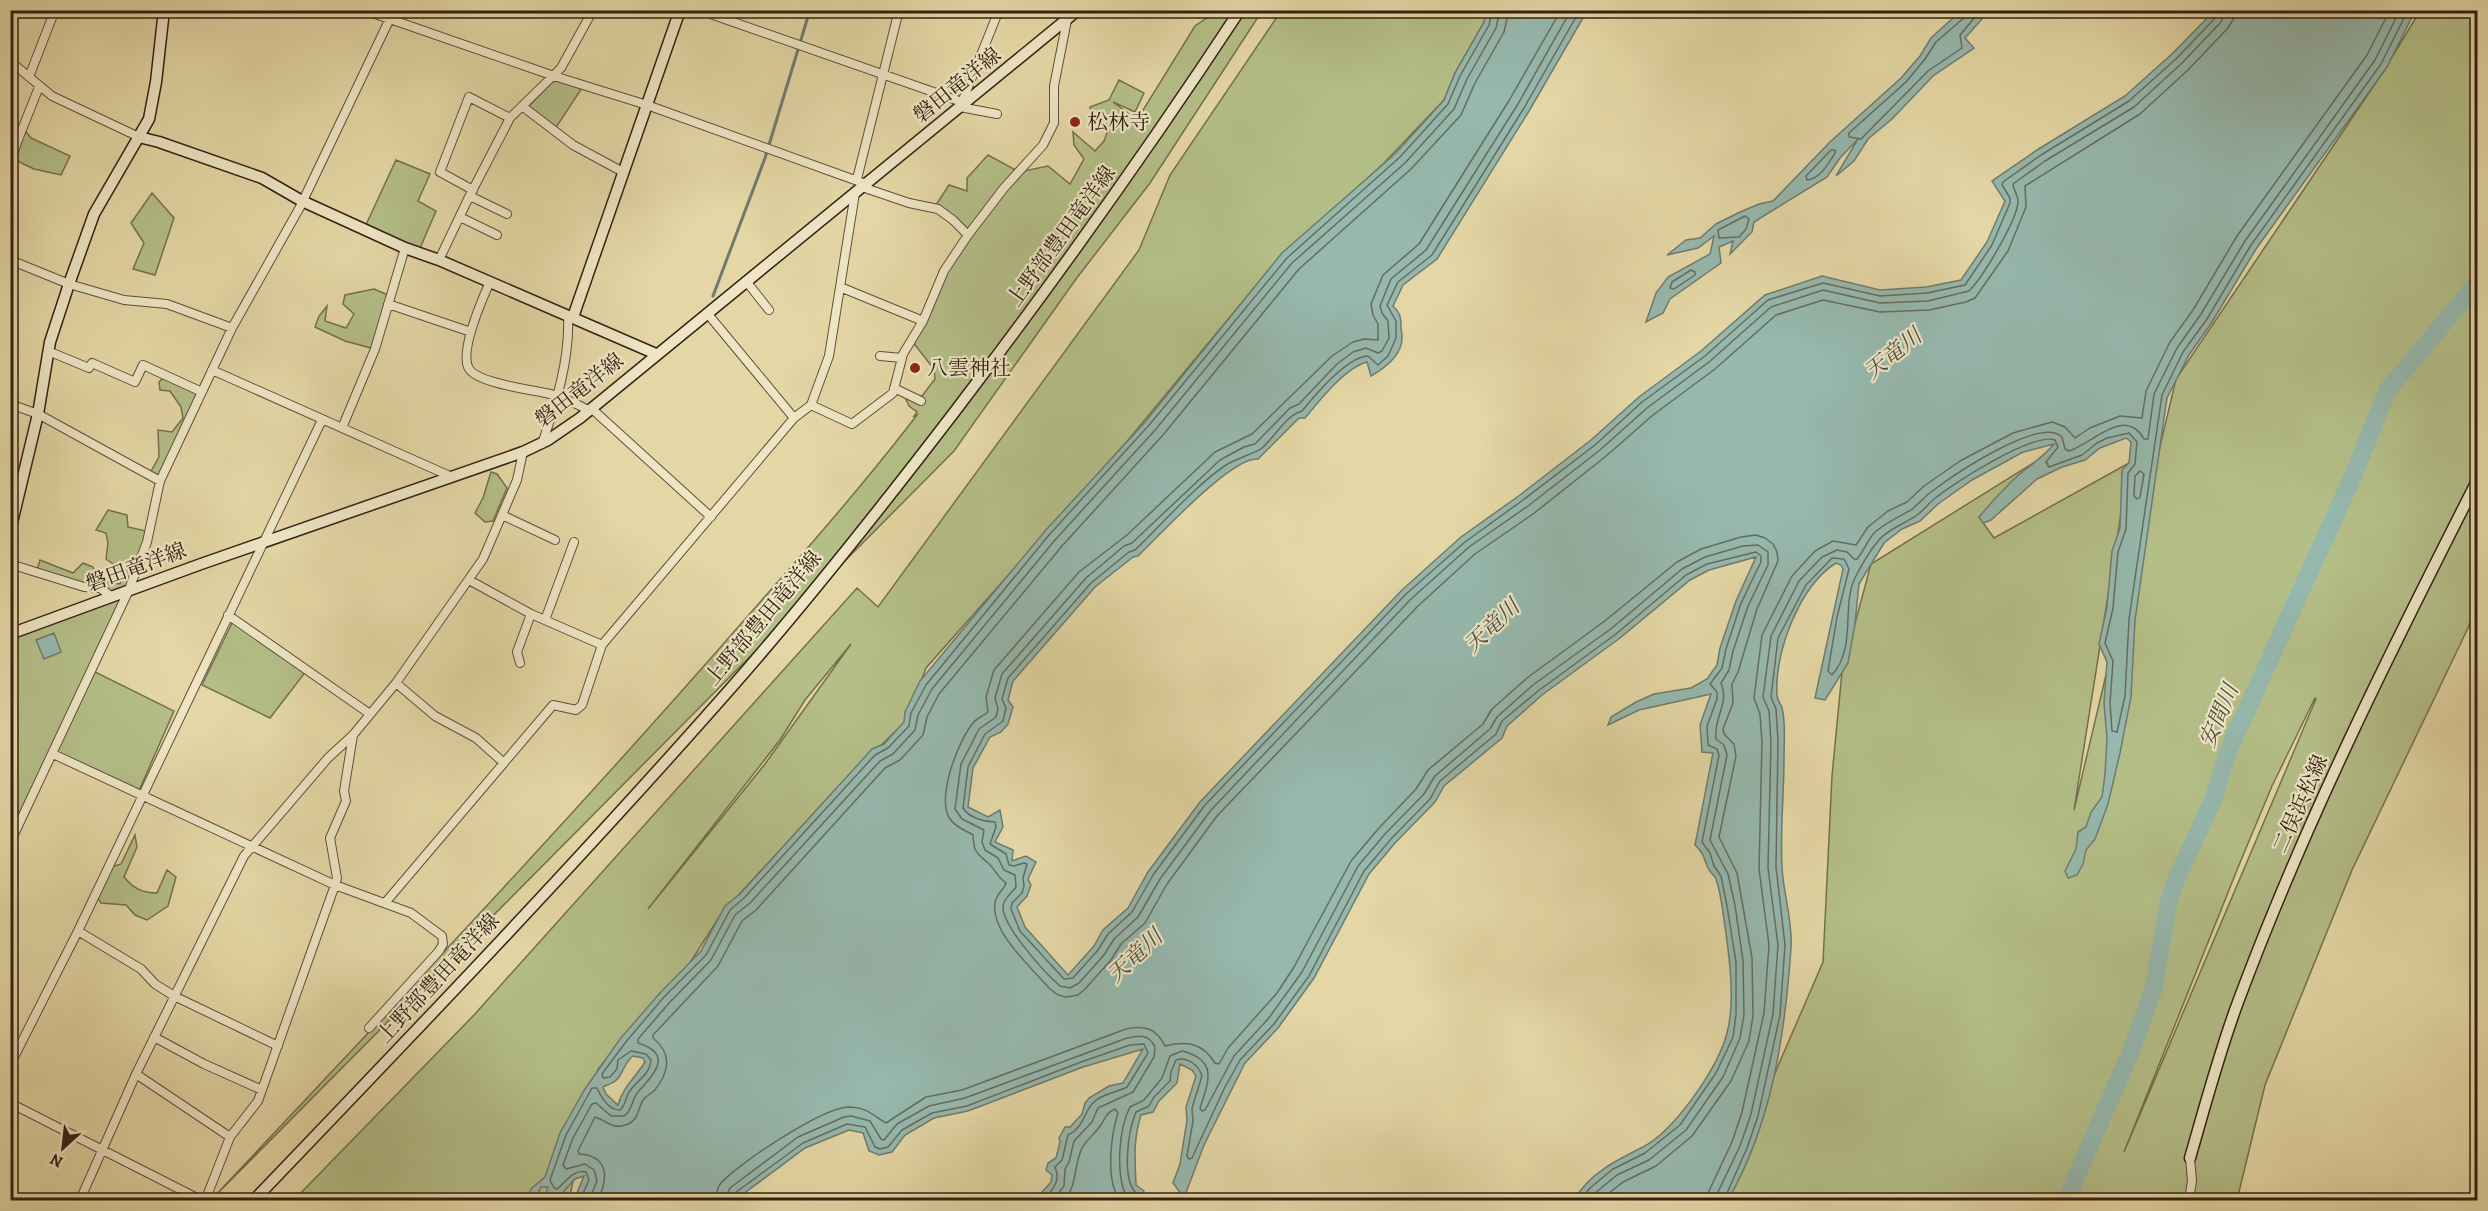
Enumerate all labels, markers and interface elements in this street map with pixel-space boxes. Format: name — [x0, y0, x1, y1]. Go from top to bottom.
street label: 磐田竜洋線 — [907, 41, 1007, 129]
place label: 松林寺 — [1087, 108, 1150, 136]
marker: 松林寺 — [1068, 115, 1082, 129]
street label: 上野部豊田竜洋線 — [1000, 160, 1122, 312]
water label: 天竜川 — [1858, 320, 1930, 386]
street label: 磐田竜洋線 — [529, 347, 629, 433]
place label: 八雲神社 — [927, 354, 1011, 382]
marker: 八雲神社 — [908, 361, 922, 375]
street label: 磐田竜洋線 — [82, 536, 190, 598]
street label: 上野部豊田竜洋線 — [698, 545, 828, 691]
water label: 天竜川 — [1458, 591, 1528, 659]
water label: 安間川 — [2192, 678, 2246, 752]
street label: 二俣浜松線 — [2266, 750, 2334, 858]
street label: 上野部豊田竜洋線 — [370, 907, 506, 1049]
water label: 天竜川 — [1101, 921, 1171, 989]
north arrow — [33, 1118, 93, 1178]
text: N — [46, 1148, 67, 1173]

